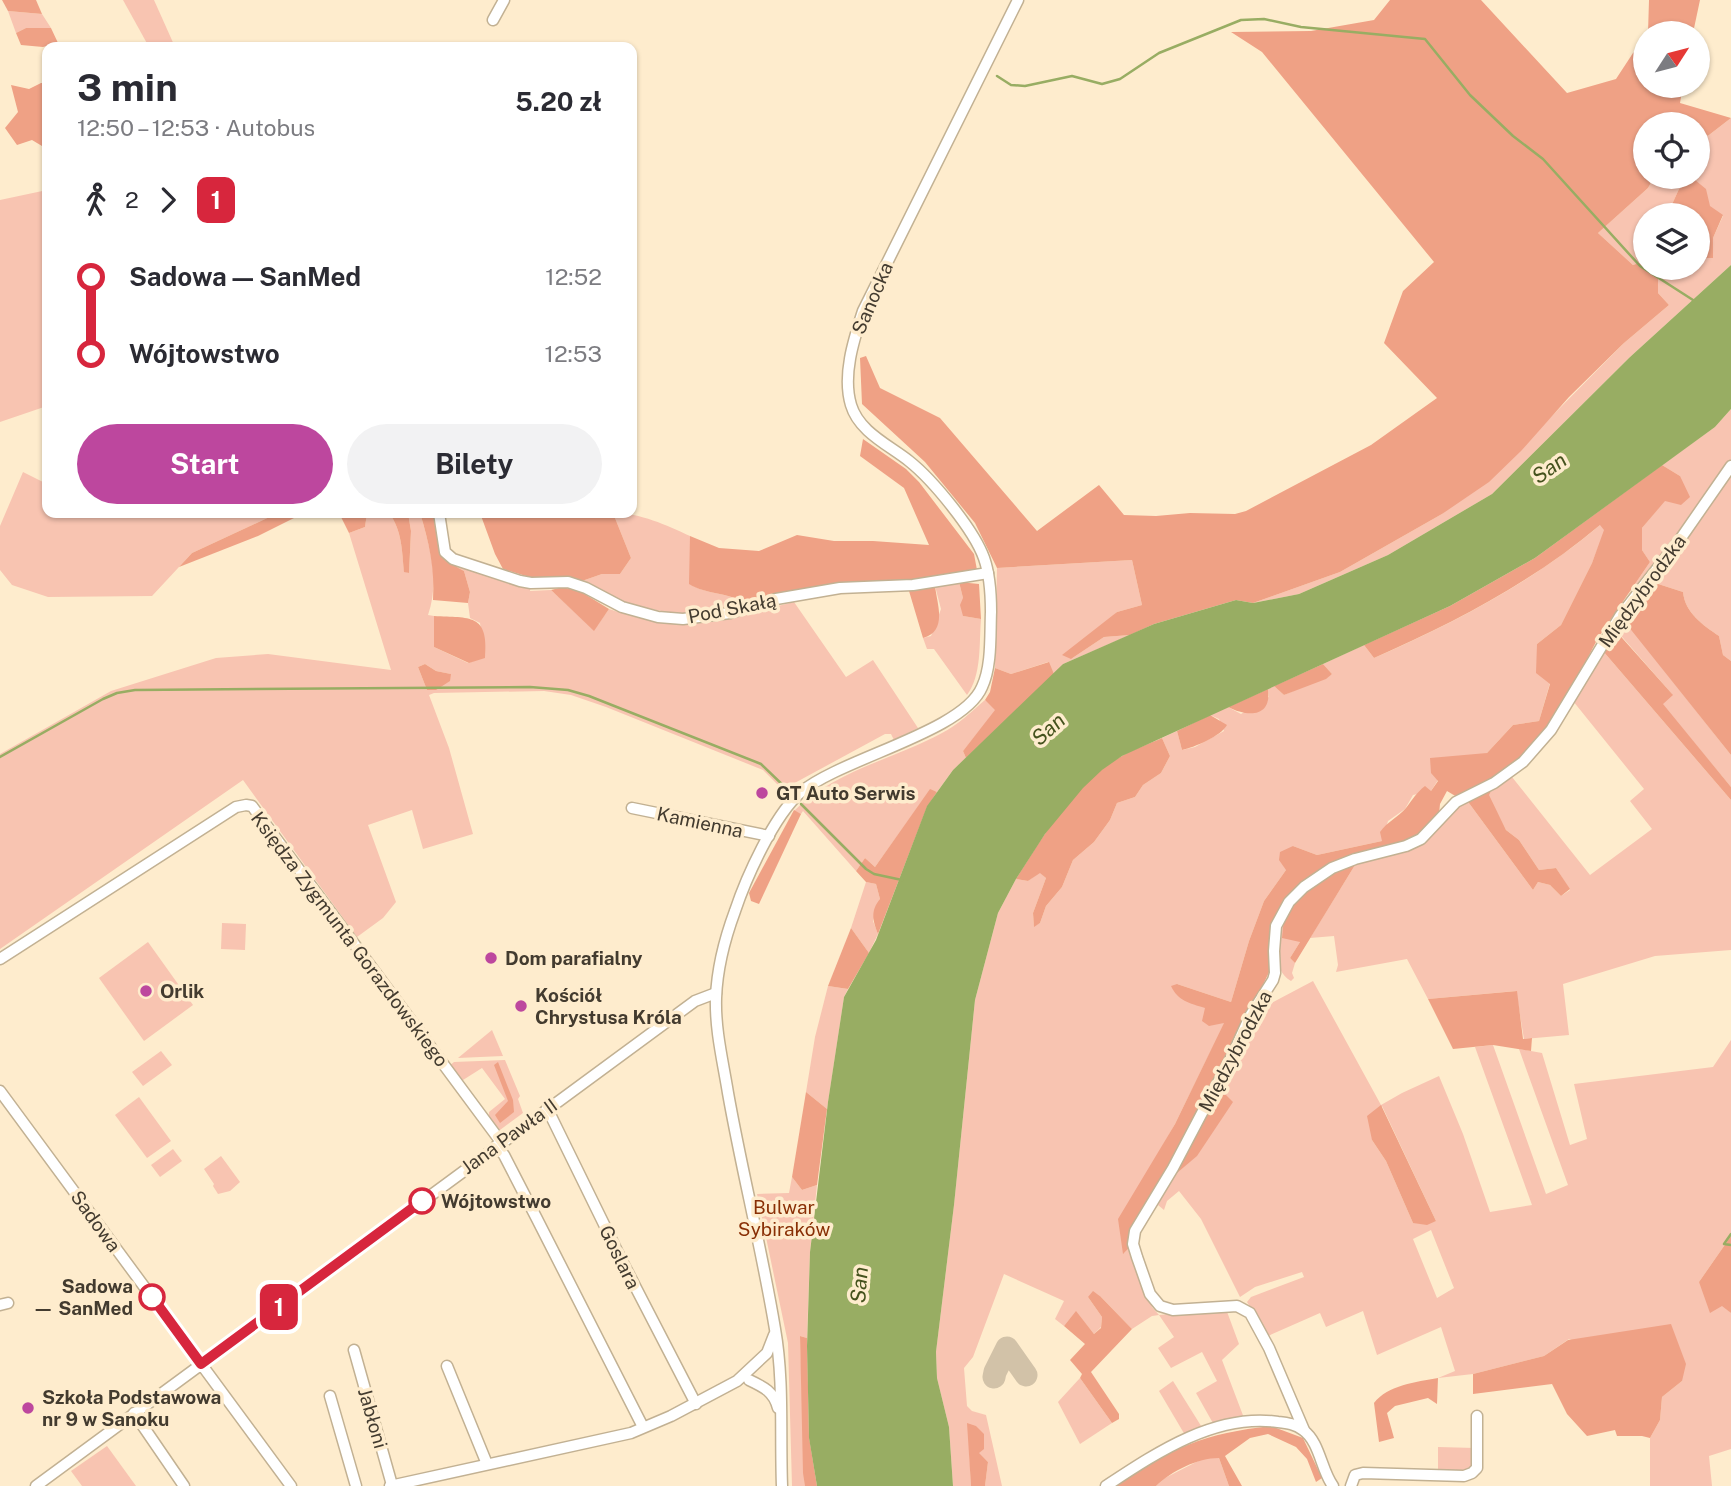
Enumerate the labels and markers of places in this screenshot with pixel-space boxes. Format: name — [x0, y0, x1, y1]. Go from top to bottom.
place label: GT Auto Serwis — [776, 782, 916, 804]
marker: GT Auto Serwis — [754, 785, 770, 801]
place label: Dom parafialny — [505, 947, 643, 969]
marker: Dom parafialny — [483, 950, 499, 966]
place label: Orlik — [160, 980, 204, 1002]
marker: Orlik — [138, 983, 154, 999]
place label: Kościół Chrystusa Króla — [535, 984, 682, 1028]
marker: Kościół Chrystusa Króla — [513, 998, 529, 1014]
marker: Wójtowstwo — [409, 1188, 435, 1214]
place label: Wójtowstwo — [441, 1190, 551, 1212]
place label: Sadowa — SanMed — [32, 1275, 133, 1319]
marker: Sadowa — SanMed — [139, 1284, 165, 1310]
place label: Szkoła Podstawowa nr 9 w Sanoku — [42, 1386, 221, 1430]
marker: Szkoła Podstawowa nr 9 w Sanoku — [20, 1400, 36, 1416]

